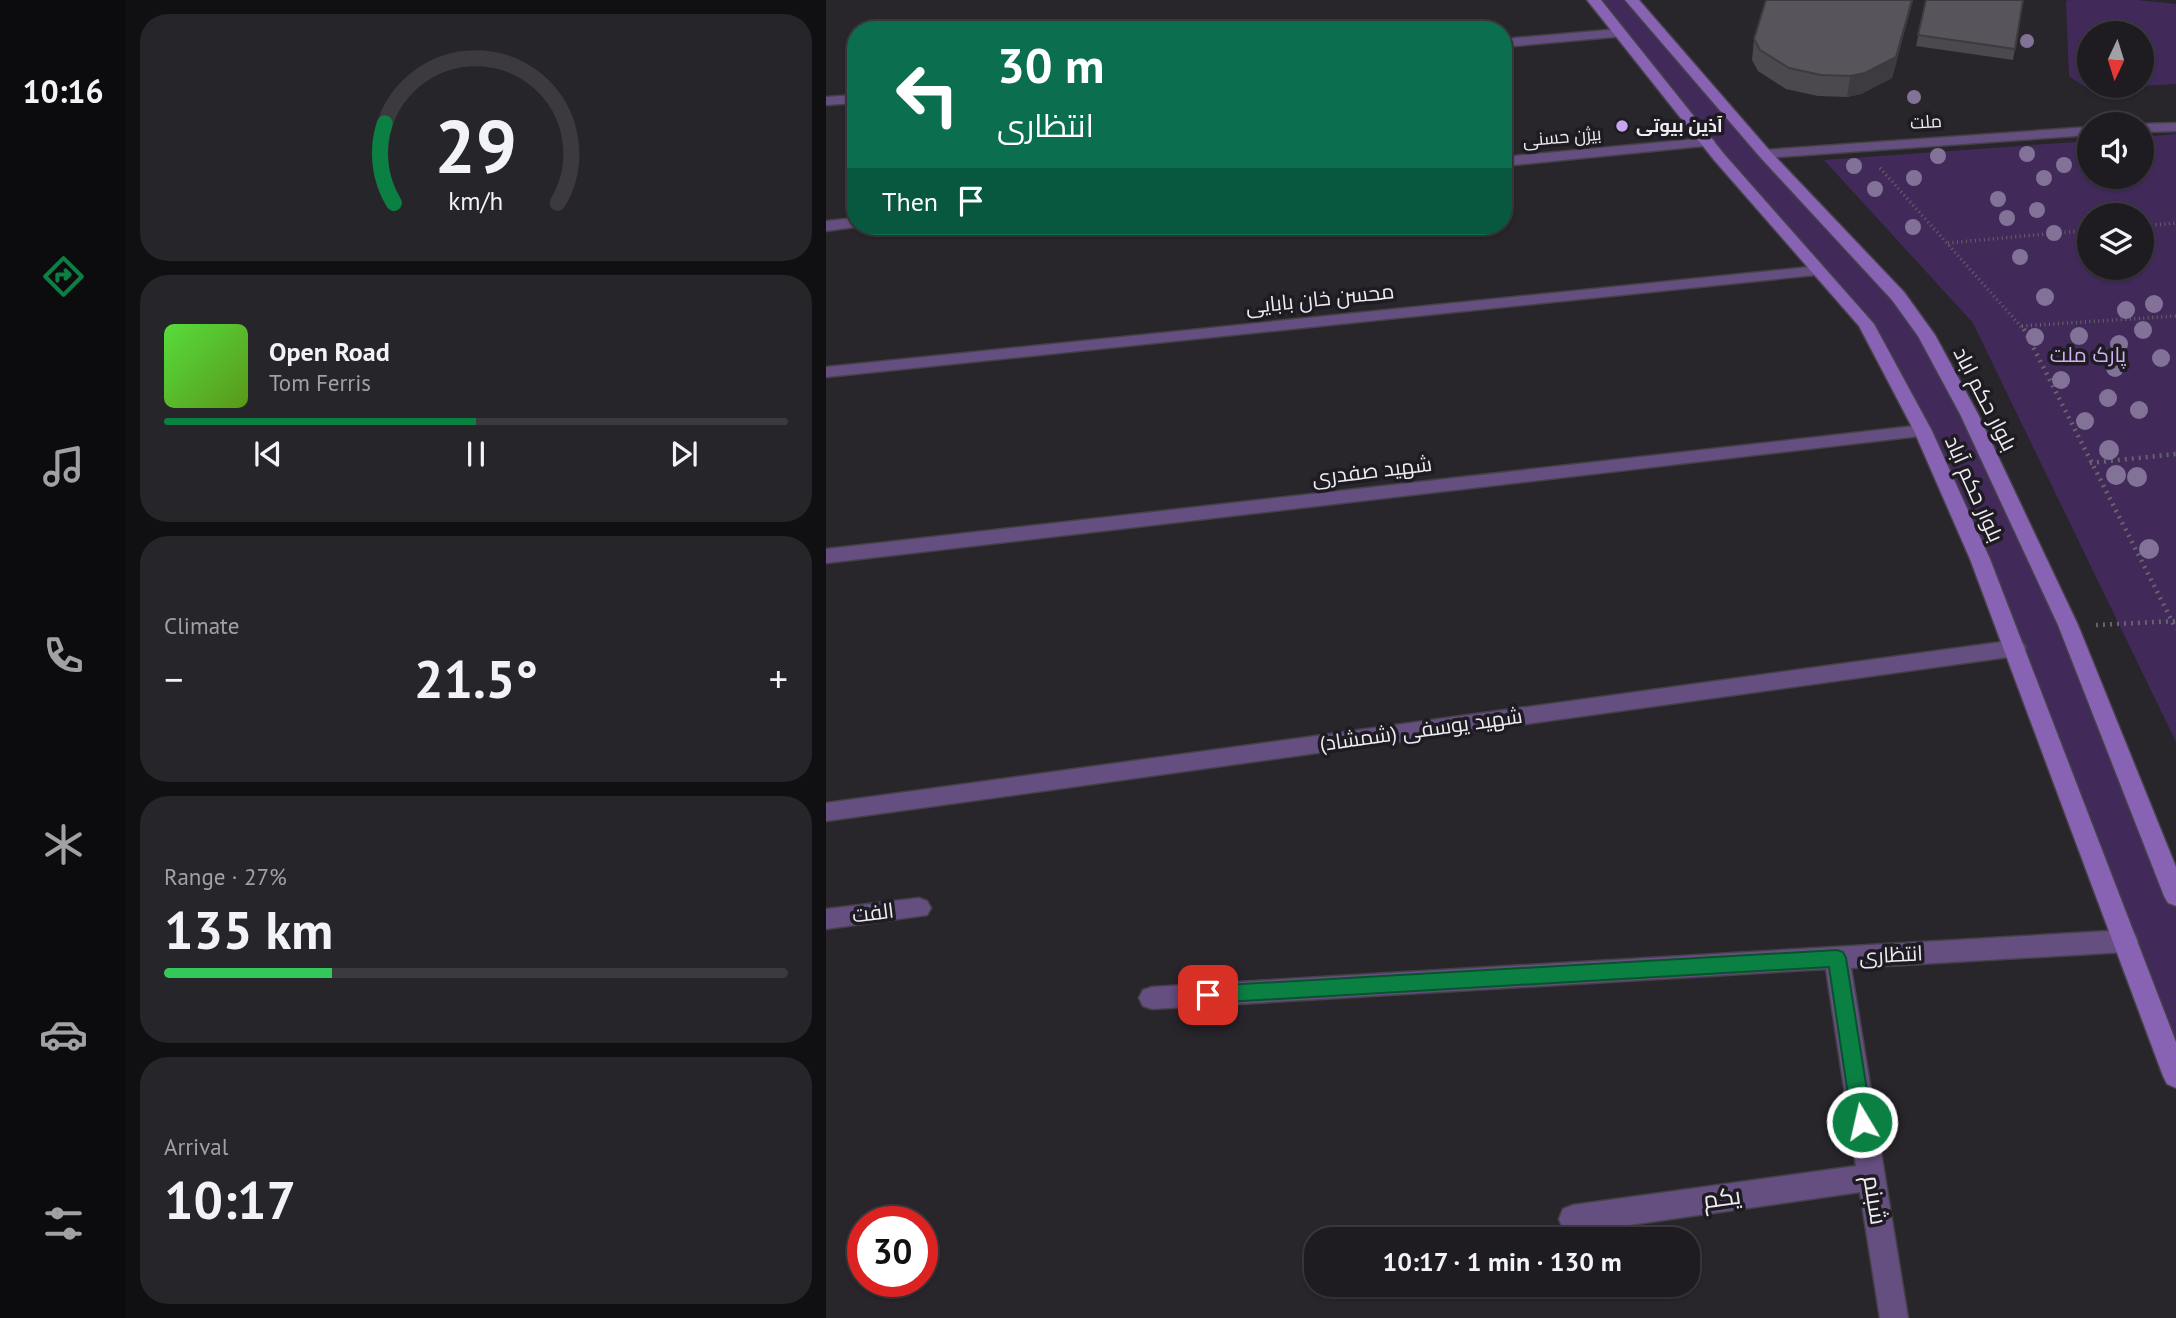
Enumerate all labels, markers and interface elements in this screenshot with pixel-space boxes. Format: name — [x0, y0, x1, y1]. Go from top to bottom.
north arrow — [2077, 21, 2154, 98]
map controls — [2077, 21, 2154, 280]
text: 30 m — [997, 33, 1104, 97]
icon: left — [882, 49, 973, 140]
text: 10:16 — [22, 70, 104, 112]
text: 29 — [435, 100, 517, 194]
text: انتظاری — [997, 104, 1094, 146]
street label: ملت — [1909, 109, 1943, 134]
button: sound — [2077, 112, 2154, 189]
place label: آذین بیوتی — [1636, 114, 1723, 137]
marker: آذین بیوتی — [1614, 118, 1630, 134]
street label: بیژن حسنی — [1522, 122, 1602, 151]
icon: arrive — [952, 182, 990, 220]
text: km/h — [449, 185, 503, 217]
text: Then — [882, 185, 938, 218]
button: layers — [2077, 203, 2154, 280]
icon: directions — [39, 252, 88, 301]
street label: محسن خان بابایی — [1244, 277, 1396, 320]
text: Open Road — [269, 335, 390, 368]
park label: پارک ملت — [2050, 341, 2127, 369]
street label: بلوار حکم اباد — [1947, 342, 2023, 456]
text: Tom Ferris — [269, 368, 371, 397]
street label: بلوار حکم آباد — [1938, 431, 2010, 547]
icon: previous — [249, 435, 287, 473]
icon: pause — [457, 435, 495, 473]
icon: next — [665, 435, 703, 473]
icon: music — [39, 442, 88, 491]
street label: شهید صفدری — [1311, 450, 1433, 491]
text: Climate — [164, 611, 239, 640]
icon: phone — [39, 631, 88, 680]
text: 21.5° — [414, 645, 538, 712]
text: − — [164, 654, 183, 703]
text: + — [769, 654, 788, 703]
street label: شهید یوسفی (شمشاد) — [1318, 702, 1524, 757]
icon: climate — [39, 820, 88, 869]
text: Range · 27% — [164, 862, 287, 891]
text: 135 km — [164, 896, 333, 963]
street label: الفت — [850, 897, 895, 928]
street label: انتظاری — [1858, 939, 1923, 970]
pin — [1178, 965, 1238, 1025]
icon: arrive — [1189, 976, 1227, 1014]
icon: car — [39, 1010, 88, 1059]
position arrow — [1825, 1085, 1899, 1159]
text: Arrival — [164, 1132, 228, 1161]
text: 10:17 — [164, 1166, 296, 1233]
street label: شبنم — [1855, 1173, 1895, 1227]
street label: یکم — [1701, 1179, 1744, 1216]
icon: filters — [39, 1199, 88, 1248]
speed limit sign: 30 — [847, 1206, 938, 1297]
text: 10:17 · 1 min · 130 m — [1382, 1245, 1622, 1278]

